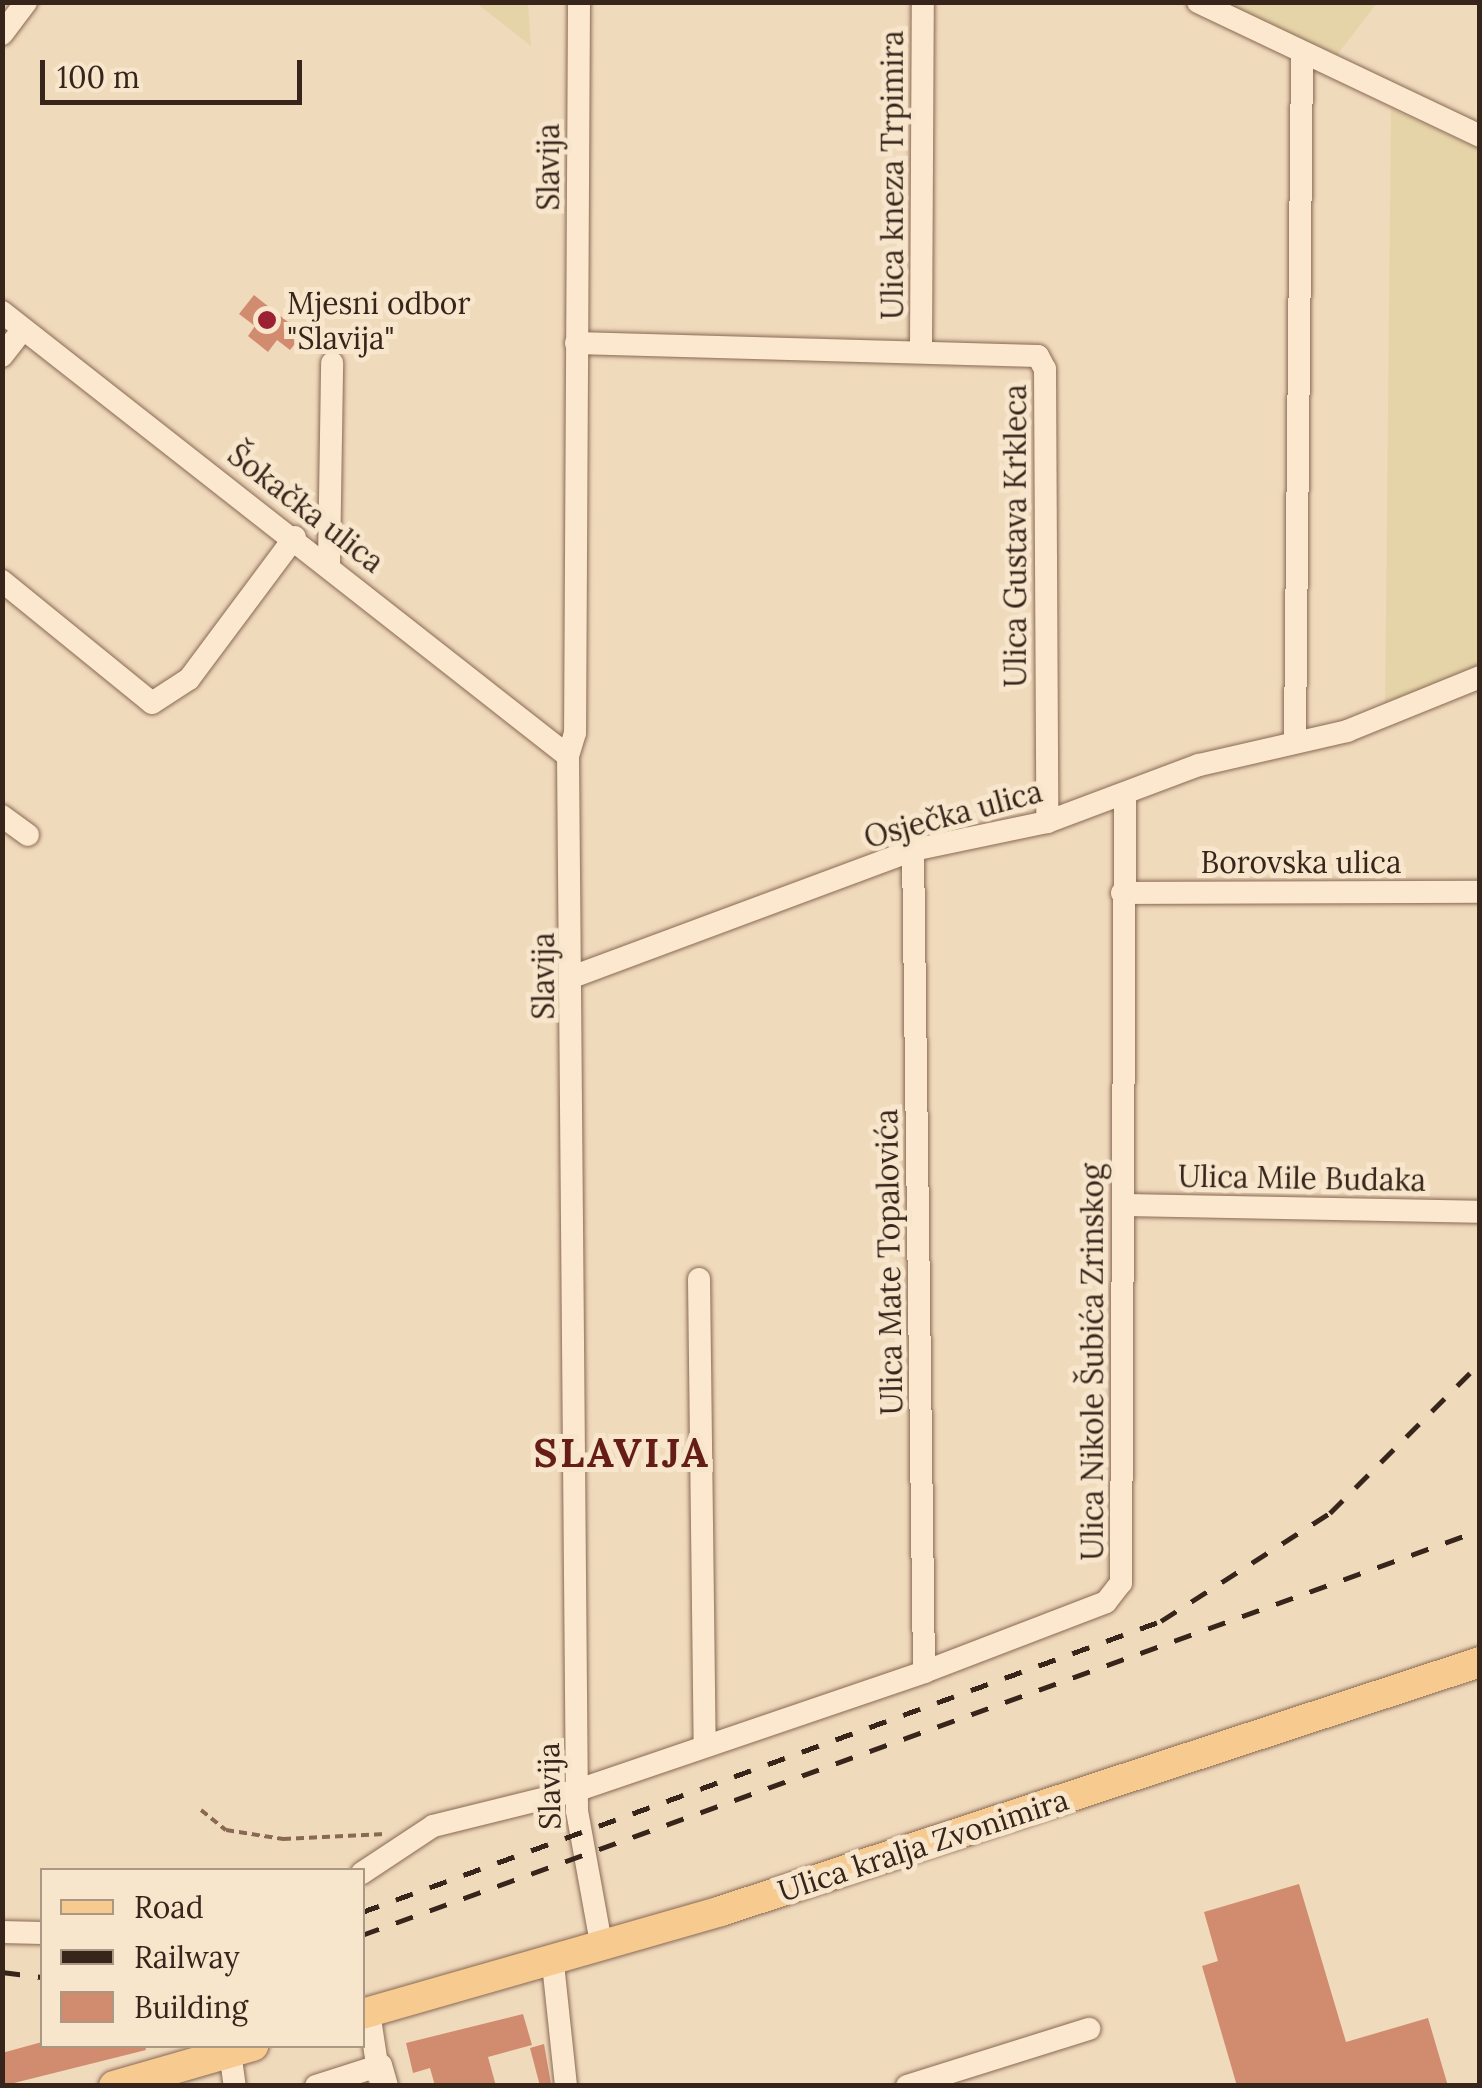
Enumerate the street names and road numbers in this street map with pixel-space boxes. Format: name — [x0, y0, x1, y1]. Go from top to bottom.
street label: Ulica kneza Trpimira — [874, 30, 910, 320]
street label: Slavija — [530, 123, 566, 211]
street label: Ulica Gustava Krkleca — [997, 384, 1033, 688]
street label: Šokačka ulica — [221, 436, 391, 580]
street label: Osječka ulica — [860, 773, 1046, 855]
street label: Borovska ulica — [1201, 844, 1401, 880]
street label: Slavija — [525, 932, 561, 1020]
street label: Ulica Mate Topalovića — [868, 1109, 910, 1415]
street label: Ulica Mile Budaka — [1178, 1158, 1426, 1198]
street label: Ulica Nikole Šubića Zrinskog — [1074, 1163, 1110, 1561]
street label: Slavija — [530, 1742, 568, 1830]
street label: Ulica kralja Zvonimira — [773, 1781, 1073, 1909]

